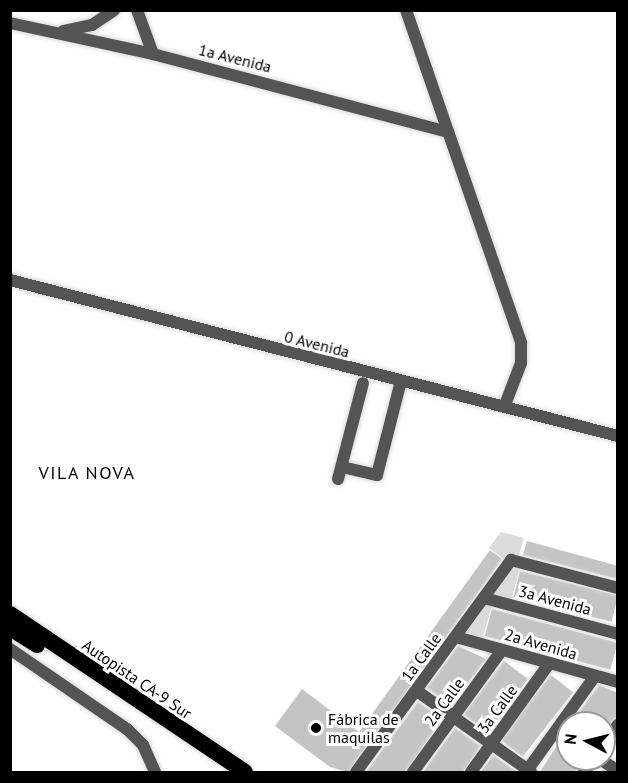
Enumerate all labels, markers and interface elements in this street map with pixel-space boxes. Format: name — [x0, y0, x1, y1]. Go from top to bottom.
street label: 1a Avenida — [196, 40, 274, 76]
street label: 0 Avenida — [282, 327, 352, 361]
district label: VILA NOVA — [38, 462, 136, 484]
street label: 3a Avenida — [516, 581, 594, 619]
street label: 2a Avenida — [502, 624, 580, 664]
street label: 1a Calle — [397, 629, 445, 685]
street label: Autopista CA-9 Sur — [79, 635, 195, 723]
street label: 2a Calle — [420, 674, 468, 730]
street label: 3a Calle — [473, 681, 521, 737]
place label: Fábrica de maquilas — [328, 709, 399, 747]
north arrow — [556, 711, 616, 771]
marker: Fábrica de maquilas — [309, 721, 323, 735]
text: N — [560, 733, 581, 745]

